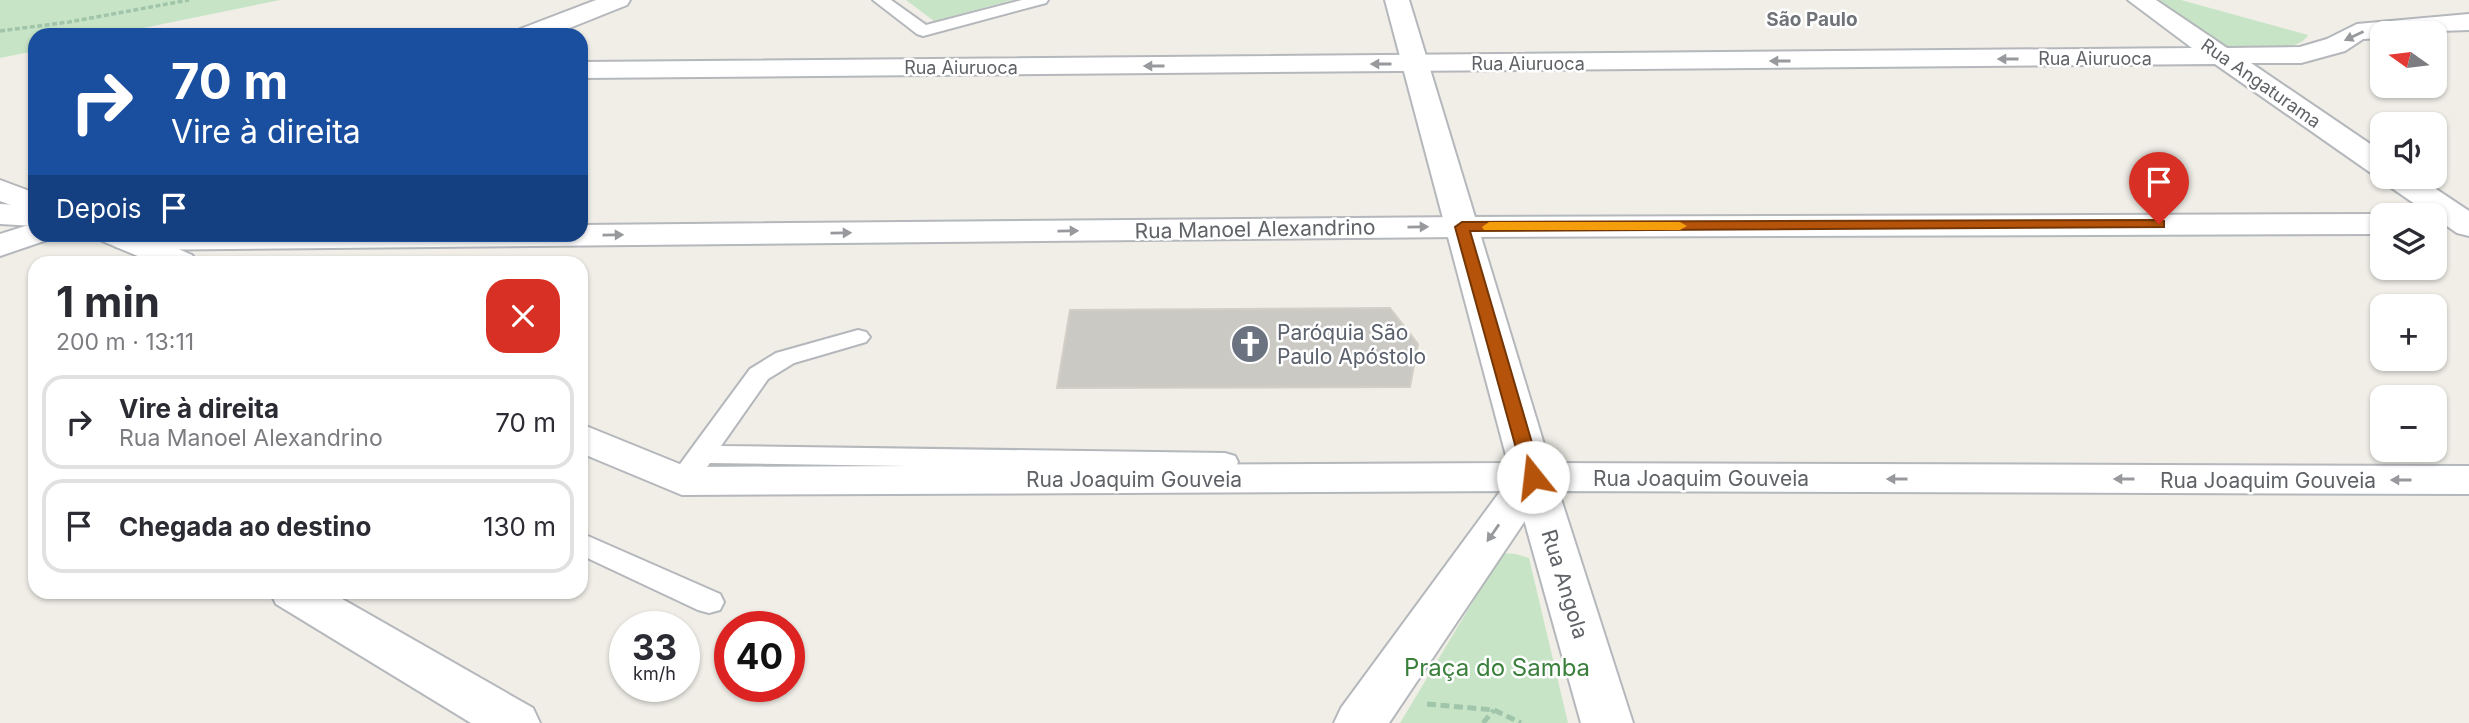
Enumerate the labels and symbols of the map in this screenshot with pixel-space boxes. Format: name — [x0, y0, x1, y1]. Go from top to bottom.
district label: São Paulo — [1766, 8, 1858, 31]
north arrow — [2370, 21, 2446, 98]
one-way arrow — [2343, 30, 2364, 42]
street label: Rua Angaturama — [2197, 34, 2325, 132]
street label: Rua Aiuruoca — [2038, 48, 2152, 69]
street label: Rua Aiuruoca — [1471, 53, 1585, 74]
one-way arrow — [1996, 53, 2018, 65]
one-way arrow — [1769, 55, 1791, 67]
street label: Rua Aiuruoca — [904, 57, 1018, 78]
one-way arrow — [1370, 58, 1392, 70]
one-way arrow — [1142, 60, 1164, 72]
pin — [2129, 152, 2189, 224]
street label: Rua Manoel Alexandrino — [1134, 214, 1376, 244]
one-way arrow — [1407, 221, 1429, 233]
one-way arrow — [1057, 225, 1079, 236]
one-way arrow — [830, 227, 852, 239]
one-way arrow — [602, 229, 624, 241]
place label: Paróquia São Paulo Apóstolo — [1277, 320, 1426, 369]
church icon: Paróquia São Paulo Apóstolo — [1229, 323, 1271, 365]
position arrow — [1496, 440, 1570, 514]
street label: Rua Joaquim Gouveia — [1593, 466, 1809, 491]
street label: Rua Joaquim Gouveia — [1026, 467, 1242, 492]
street label: Rua Joaquim Gouveia — [2160, 468, 2376, 493]
one-way arrow — [1886, 473, 1908, 485]
one-way arrow — [2113, 473, 2135, 485]
one-way arrow — [2390, 474, 2412, 486]
one-way arrow — [1486, 524, 1500, 542]
street label: Rua Angola — [1537, 526, 1593, 642]
speed limit sign: 40 — [714, 611, 805, 702]
park label: Praça do Samba — [1404, 653, 1590, 682]

